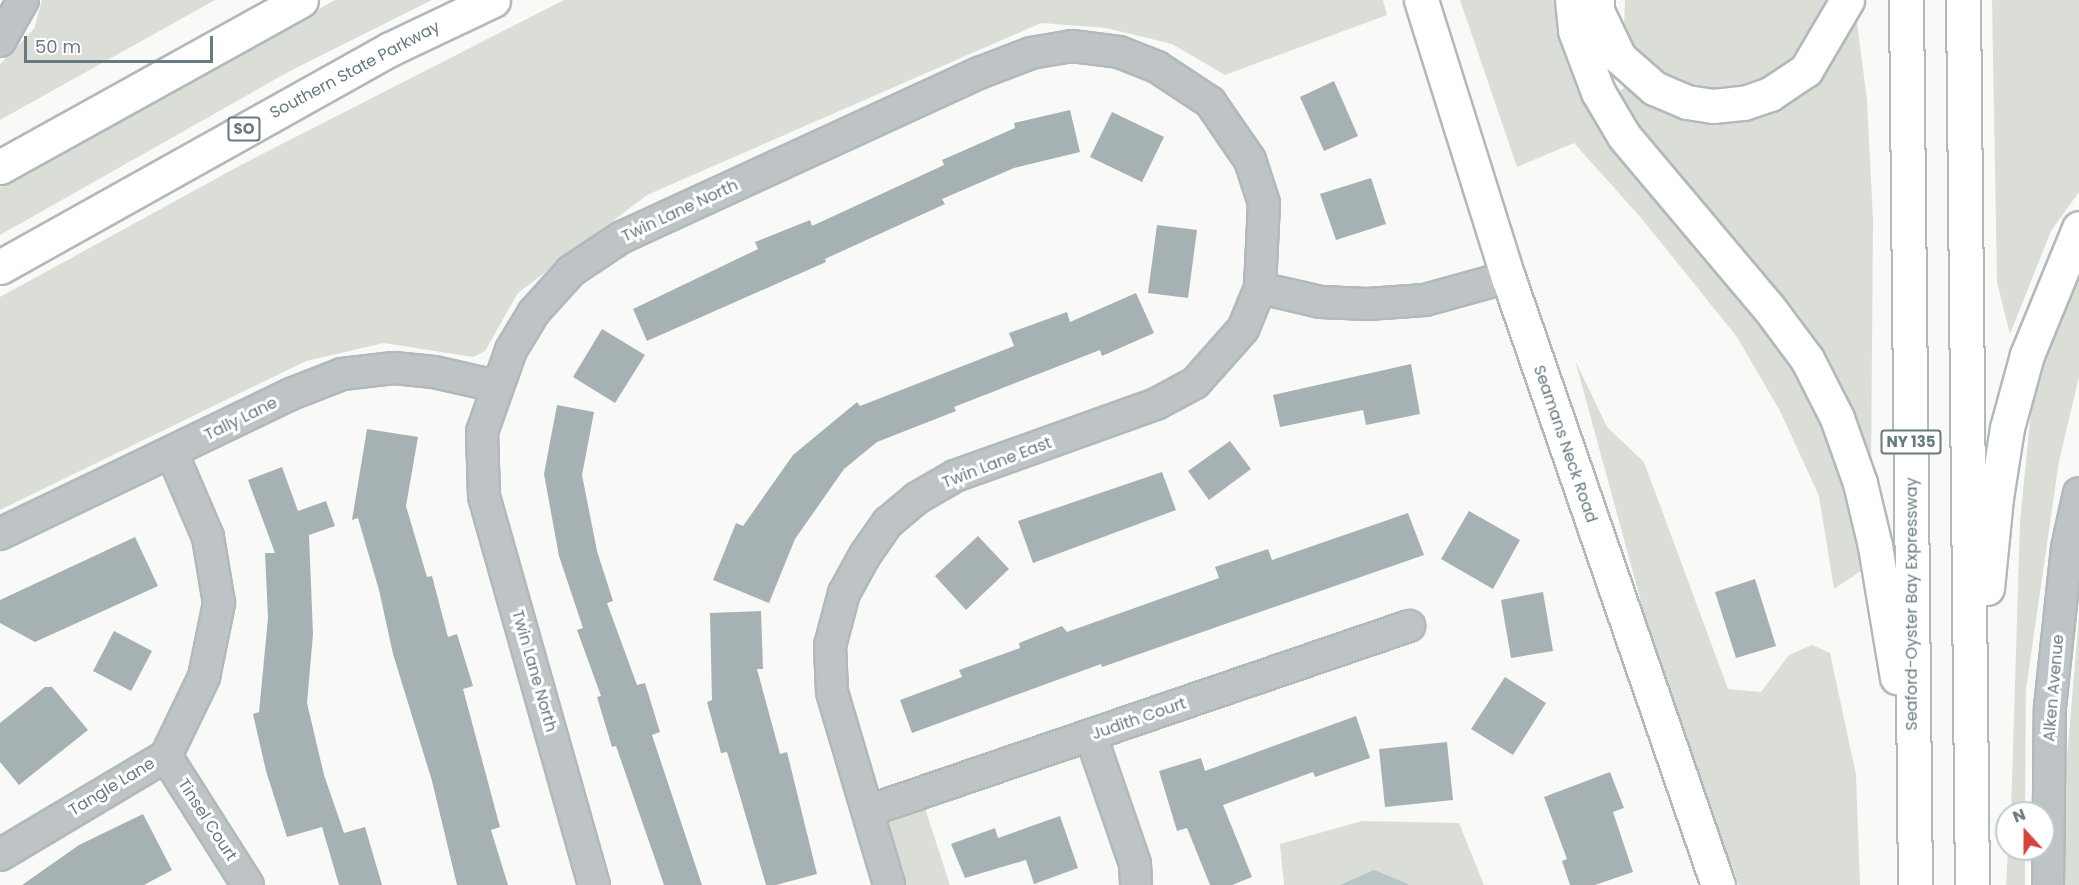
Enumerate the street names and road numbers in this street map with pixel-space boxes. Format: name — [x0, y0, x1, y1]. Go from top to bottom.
street label: Southern State Parkway — [267, 17, 443, 123]
road number: SO — [226, 117, 262, 141]
street label: Twin Lane North — [619, 176, 741, 246]
street label: Seamans Neck Road — [1529, 363, 1601, 525]
street label: Tally Lane — [202, 393, 280, 445]
road number: NY 135 — [1880, 430, 1942, 454]
street label: Twin Lane East — [940, 433, 1054, 493]
street label: Seaford-Oyster Bay Expressway — [1902, 477, 1922, 731]
street label: Twin Lane North — [507, 608, 561, 734]
street label: Alken Avenue — [2040, 634, 2068, 742]
street label: Judith Court — [1089, 694, 1189, 744]
street label: Tangle Lane — [66, 754, 158, 820]
street label: Tinsel Court — [173, 775, 241, 865]

